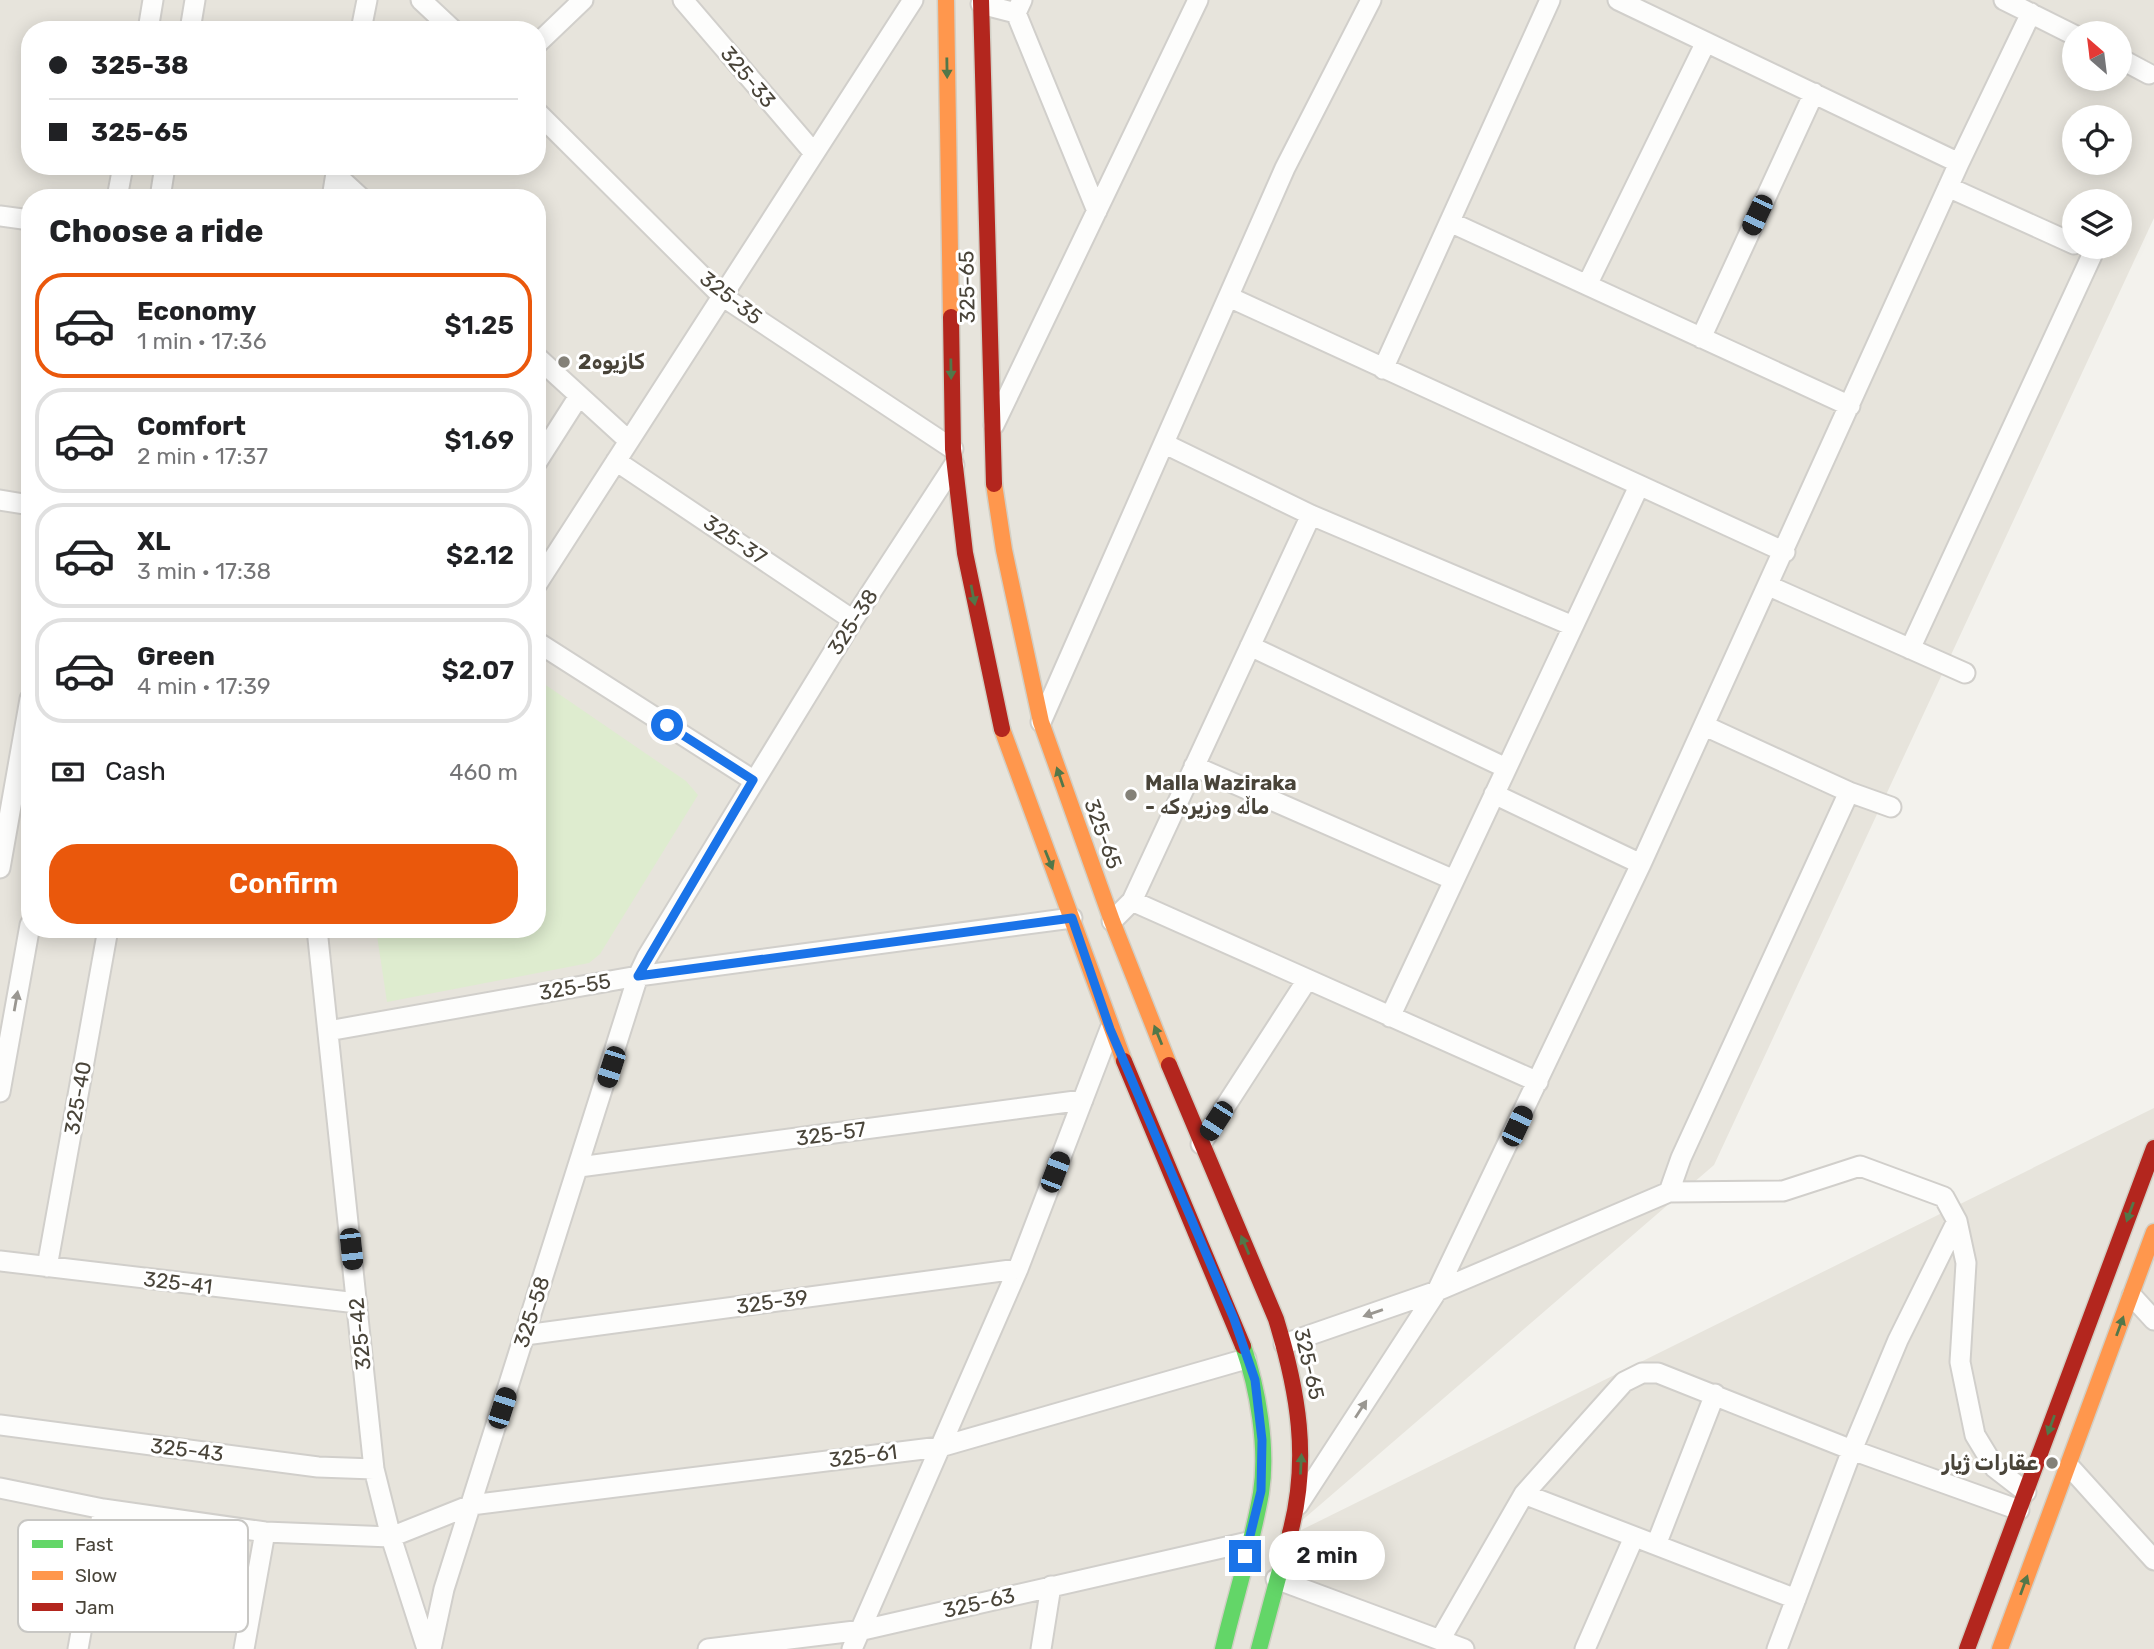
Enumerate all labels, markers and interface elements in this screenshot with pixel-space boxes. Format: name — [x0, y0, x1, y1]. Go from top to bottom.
north arrow — [2062, 21, 2132, 91]
map controls — [2062, 21, 2132, 259]
street label: 325-33 — [716, 41, 781, 112]
text: 325-38 — [91, 50, 189, 81]
one-way arrow — [941, 57, 953, 79]
button: locate — [2062, 105, 2132, 175]
text: 325-65 — [91, 117, 188, 148]
button: layers — [2062, 189, 2132, 259]
car — [1739, 192, 1776, 238]
text: Choose a ride — [49, 212, 263, 250]
street label: 325-65 — [953, 250, 980, 324]
street label: 325-35 — [695, 266, 767, 330]
icon: car — [53, 294, 116, 357]
text: Economy — [137, 296, 256, 327]
text: $1.25 — [444, 310, 514, 341]
text: 1 min · 17:36 — [137, 327, 267, 355]
place label: كازيوه2 — [578, 349, 645, 375]
marker: كازيوه2 — [556, 354, 572, 370]
one-way arrow — [945, 358, 956, 380]
icon: car — [53, 409, 116, 472]
text: Comfort — [137, 411, 246, 442]
text: $1.69 — [445, 425, 514, 456]
text: 2 min · 17:37 — [137, 442, 268, 470]
street label: 325-37 — [699, 509, 772, 570]
icon: car — [53, 524, 116, 587]
text: XL — [137, 526, 170, 557]
text: $2.12 — [446, 540, 514, 571]
text: 3 min · 17:38 — [137, 557, 271, 585]
street label: 325-38 — [822, 584, 883, 659]
one-way arrow — [968, 584, 979, 606]
icon: car — [53, 639, 116, 702]
text: Green — [137, 641, 215, 672]
text: $2.07 — [442, 655, 514, 686]
text: 4 min · 17:39 — [137, 672, 271, 700]
route start — [651, 709, 683, 741]
icon: cash — [49, 753, 87, 791]
text: Cash — [105, 756, 166, 787]
text: 460 m — [449, 758, 518, 786]
one-way arrow — [1054, 766, 1065, 787]
place label: Malla Waziraka - ماڵە وەزیرەکە — [1145, 770, 1297, 820]
marker: Malla Waziraka - ماڵە وەزیرەکە — [1123, 787, 1139, 803]
street label: 325-65 — [1079, 795, 1128, 872]
button: Confirm — [49, 844, 518, 924]
one-way arrow — [1044, 850, 1055, 871]
street label: 325-55 — [537, 968, 613, 1005]
one-way arrow — [11, 990, 22, 1012]
one-way arrow — [1152, 1025, 1163, 1046]
car — [595, 1044, 628, 1090]
street label: 325-40 — [59, 1059, 96, 1137]
car — [1196, 1098, 1237, 1144]
car — [1499, 1103, 1536, 1149]
street label: 325-57 — [794, 1116, 868, 1151]
car — [1038, 1149, 1073, 1195]
one-way arrow — [2124, 1201, 2135, 1222]
car — [339, 1227, 364, 1271]
one-way arrow — [1239, 1235, 1250, 1256]
street label: 325-41 — [142, 1266, 214, 1299]
street label: 325-58 — [508, 1273, 555, 1351]
street label: 325-39 — [734, 1284, 809, 1319]
street label: 325-42 — [343, 1296, 376, 1372]
one-way arrow — [1362, 1309, 1383, 1319]
one-way arrow — [2115, 1315, 2126, 1336]
street label: 325-65 — [1289, 1326, 1330, 1402]
car — [486, 1385, 519, 1431]
one-way arrow — [1354, 1399, 1367, 1419]
one-way arrow — [2045, 1414, 2056, 1435]
street label: 325-43 — [149, 1433, 225, 1466]
street label: 325-61 — [827, 1439, 899, 1472]
place label: عقارات ژیار — [1940, 1450, 2038, 1475]
one-way arrow — [1295, 1452, 1306, 1474]
marker: عقارات ژیار — [2044, 1455, 2060, 1471]
legend — [18, 1520, 248, 1632]
callout: 2 min — [1270, 1532, 1385, 1580]
text: Fast — [75, 1533, 114, 1556]
route end — [1229, 1540, 1261, 1572]
text: 2 min — [1296, 1541, 1358, 1569]
text: Slow — [75, 1564, 117, 1587]
one-way arrow — [2018, 1575, 2029, 1596]
street label: 325-63 — [941, 1582, 1017, 1623]
text: Jam — [75, 1596, 114, 1619]

